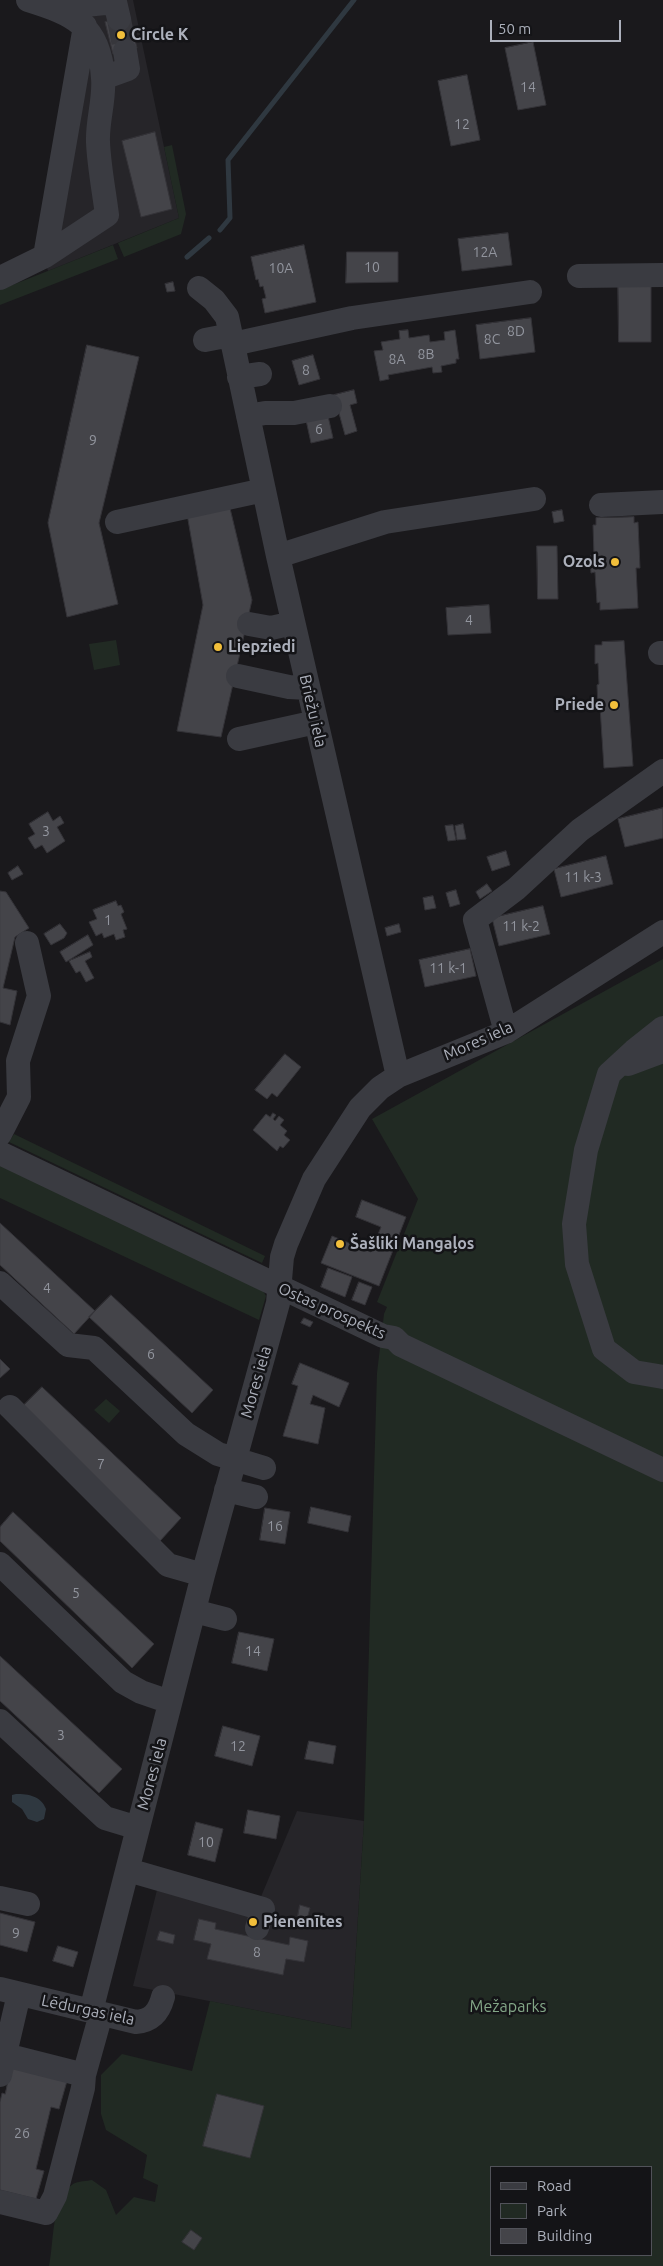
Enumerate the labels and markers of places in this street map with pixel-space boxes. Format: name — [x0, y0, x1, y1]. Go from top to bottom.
place label: Circle K — [131, 25, 188, 45]
marker: Circle K — [115, 29, 127, 41]
place label: Ozols — [563, 552, 605, 572]
marker: Ozols — [609, 556, 621, 568]
place label: Liepziedi — [228, 637, 295, 657]
marker: Liepziedi — [212, 641, 224, 653]
place label: Priede — [555, 695, 604, 715]
marker: Priede — [608, 699, 620, 711]
place label: Šašliki Mangaļos — [350, 1234, 474, 1254]
marker: Šašliki Mangaļos — [334, 1238, 346, 1250]
place label: Pienenītes — [263, 1912, 343, 1932]
marker: Pienenītes — [247, 1916, 259, 1928]

